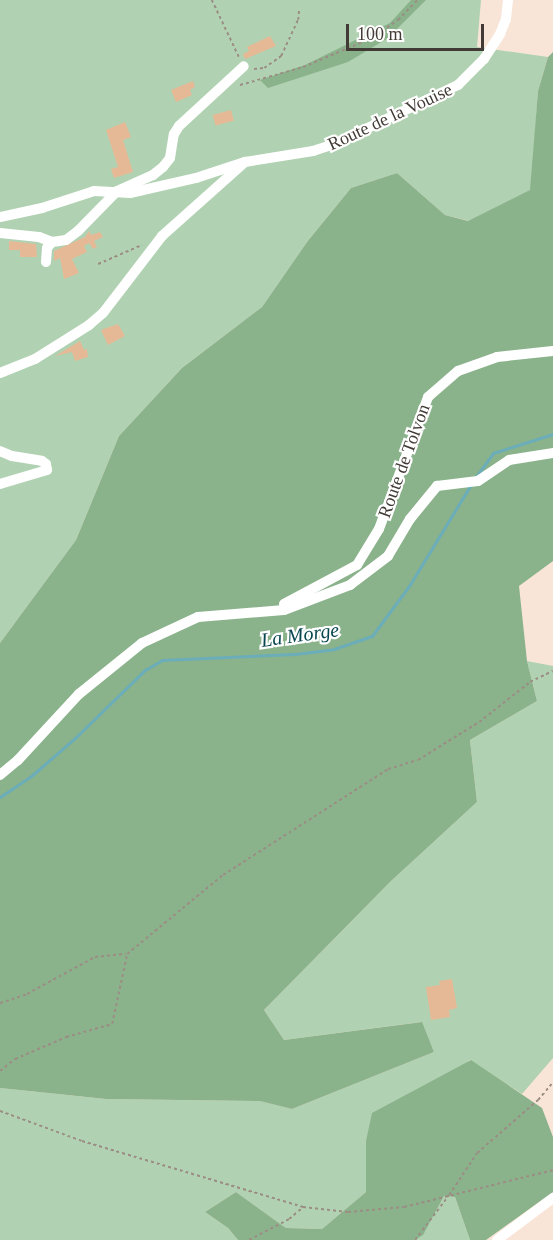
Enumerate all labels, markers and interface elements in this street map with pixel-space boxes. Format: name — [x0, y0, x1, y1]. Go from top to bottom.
scale bar — [349, 12, 487, 50]
text: 100 m — [357, 24, 403, 44]
street label: Route de la Vouise — [324, 79, 456, 155]
street label: Route de Tolvon — [373, 401, 435, 521]
water label: La Morge — [259, 618, 341, 652]

